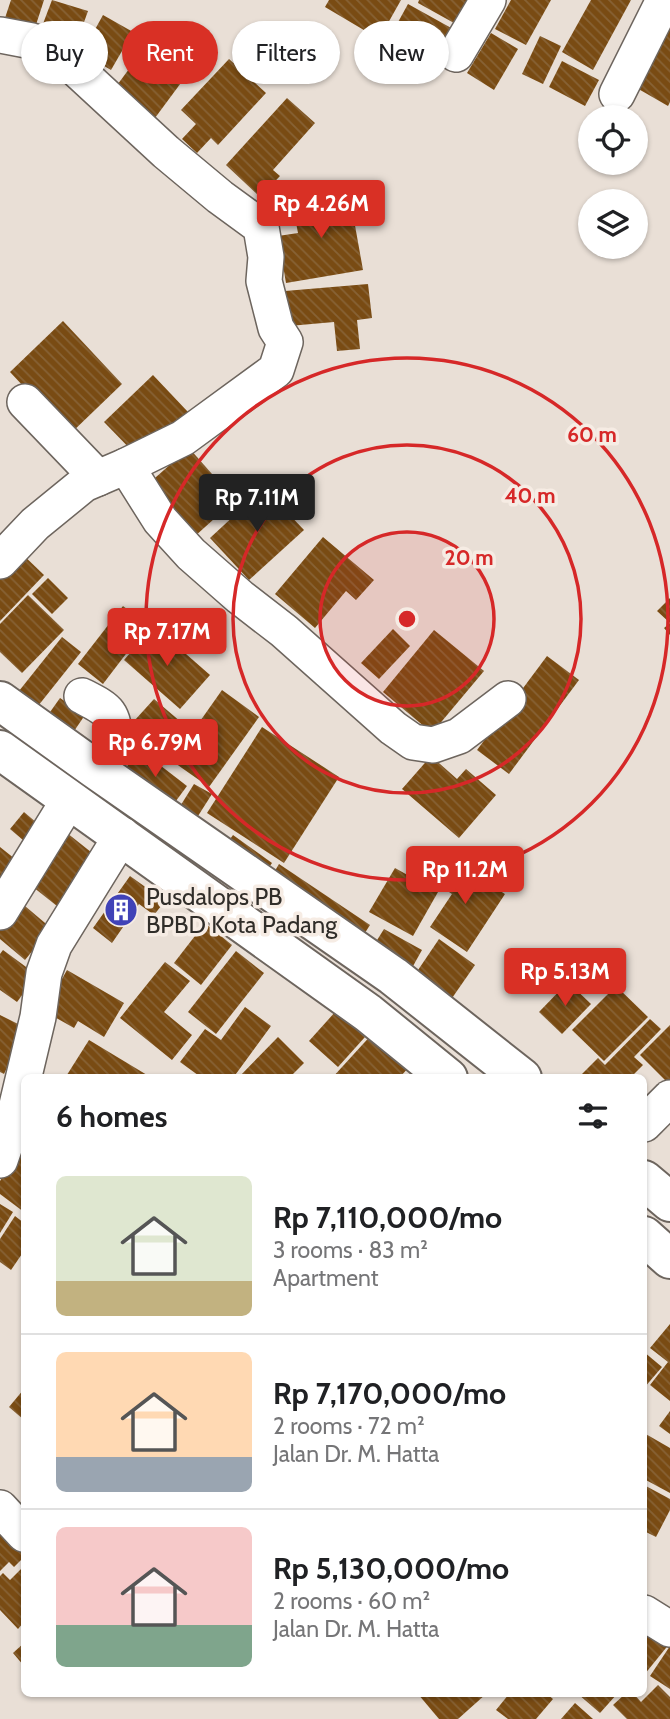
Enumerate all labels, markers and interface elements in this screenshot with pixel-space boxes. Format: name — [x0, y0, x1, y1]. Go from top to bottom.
chip: Buy — [21, 21, 108, 84]
chip: Rent — [122, 21, 218, 84]
chip: Filters — [232, 21, 340, 84]
chip: New — [354, 21, 449, 84]
map controls — [578, 105, 648, 259]
button: locate — [578, 105, 648, 175]
pin: Rp 4.26M — [249, 180, 393, 240]
text: Rp 4.26M — [273, 189, 369, 217]
button: layers — [578, 189, 648, 259]
text: 60 m — [567, 422, 617, 447]
pin: Rp 7.11M — [185, 475, 329, 534]
text: Rp 7.11M — [215, 483, 299, 511]
text: 40 m — [505, 483, 555, 508]
text: 20 m — [445, 545, 493, 570]
centre of rings — [395, 607, 419, 631]
pin: Rp 7.17M — [95, 608, 239, 668]
text: Rp 7.17M — [123, 617, 211, 645]
pin: Rp 6.79M — [83, 720, 227, 779]
text: Rp 6.79M — [108, 728, 202, 756]
pin: Rp 11.2M — [393, 846, 537, 906]
text: Rp 11.2M — [422, 855, 508, 883]
place label: Pusdalops PB BPBD Kota Padang — [146, 882, 338, 939]
building icon: Pusdalops PB BPBD Kota Padang — [102, 891, 140, 929]
pin: Rp 5.13M — [493, 948, 637, 1008]
text: Rp 5.13M — [520, 957, 610, 985]
icon: filters — [574, 1097, 612, 1135]
text: 6 homes — [56, 1098, 167, 1135]
text: Rp 7,110,000/mo — [273, 1199, 502, 1236]
icon: home — [112, 1204, 196, 1288]
text: 3 rooms · 83 m² — [273, 1236, 428, 1264]
text: Apartment — [273, 1264, 378, 1292]
text: Rp 7,170,000/mo — [273, 1375, 506, 1412]
icon: home — [112, 1380, 196, 1464]
text: 2 rooms · 72 m² — [273, 1412, 425, 1440]
text: Jalan Dr. M. Hatta — [273, 1440, 439, 1468]
text: Rp 5,130,000/mo — [273, 1550, 509, 1587]
icon: home — [112, 1555, 196, 1639]
text: 2 rooms · 60 m² — [273, 1587, 430, 1615]
text: Jalan Dr. M. Hatta — [273, 1615, 439, 1643]

